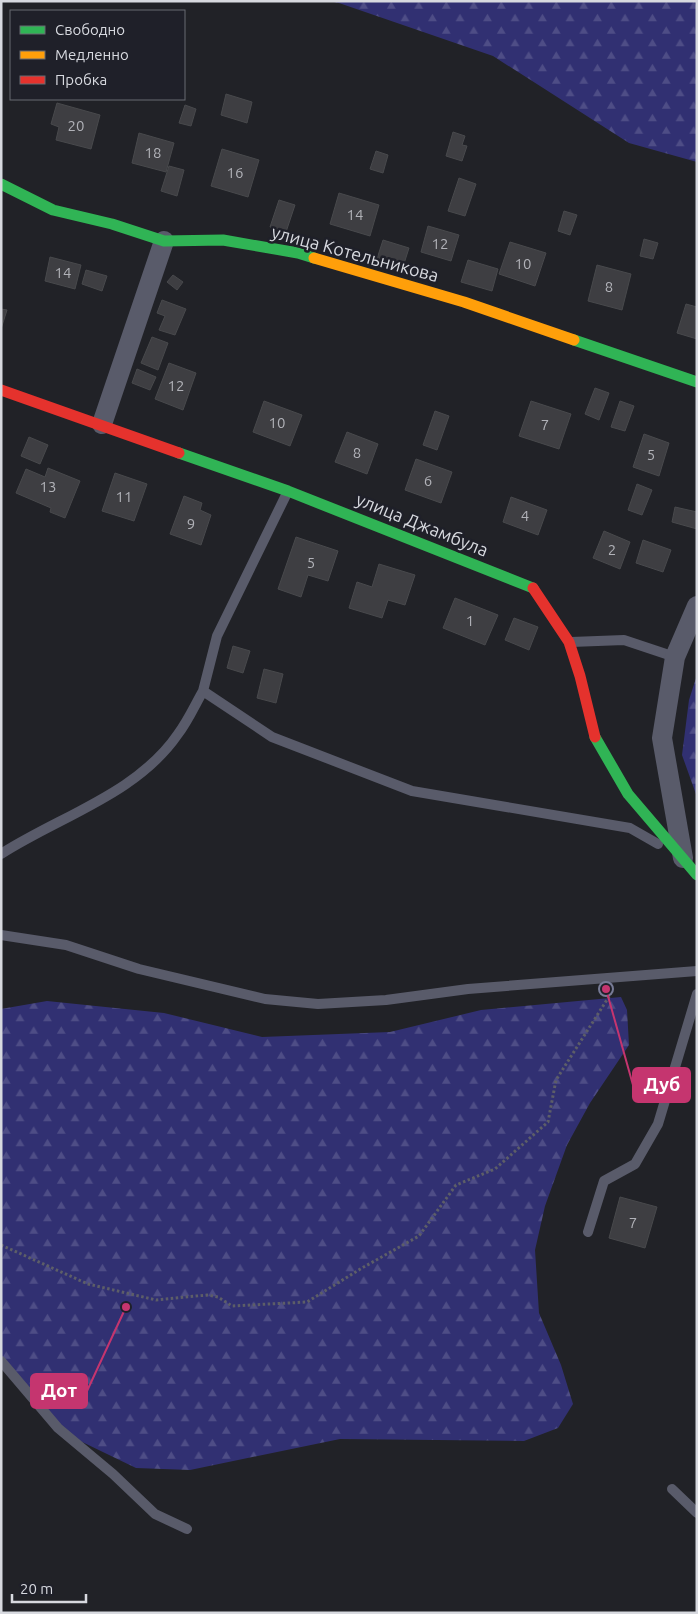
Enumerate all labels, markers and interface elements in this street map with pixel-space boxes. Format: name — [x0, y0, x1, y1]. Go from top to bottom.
legend — [10, 10, 185, 100]
text: Свободно — [55, 21, 125, 38]
text: Медленно — [55, 46, 129, 63]
text: Пробка — [55, 71, 107, 88]
house number: 20 — [68, 117, 84, 134]
house number: 18 — [145, 144, 161, 161]
house number: 16 — [227, 164, 243, 181]
house number: 14 — [347, 206, 363, 223]
street label: улица Котельникова — [269, 221, 441, 285]
house number: 12 — [432, 235, 448, 252]
house number: 10 — [515, 255, 531, 272]
house number: 14 — [55, 264, 71, 281]
house number: 8 — [605, 278, 613, 295]
house number: 12 — [168, 377, 184, 394]
house number: 10 — [269, 414, 285, 431]
house number: 7 — [541, 416, 549, 433]
house number: 8 — [353, 444, 361, 461]
house number: 5 — [647, 446, 655, 463]
house number: 6 — [424, 472, 432, 489]
house number: 13 — [40, 478, 56, 495]
house number: 11 — [116, 488, 132, 505]
street label: улица Джамбула — [353, 488, 491, 560]
house number: 4 — [521, 507, 529, 524]
house number: 9 — [187, 515, 195, 532]
house number: 2 — [608, 541, 616, 558]
house number: 5 — [307, 554, 315, 571]
house number: 1 — [466, 612, 474, 629]
callout: Дуб — [633, 1068, 690, 1102]
text: Дуб — [644, 1073, 680, 1095]
house number: 7 — [629, 1214, 637, 1231]
callout: Дот — [31, 1374, 87, 1408]
text: Дот — [41, 1379, 77, 1401]
scale bar — [12, 1572, 86, 1604]
text: 20 m — [20, 1580, 53, 1597]

